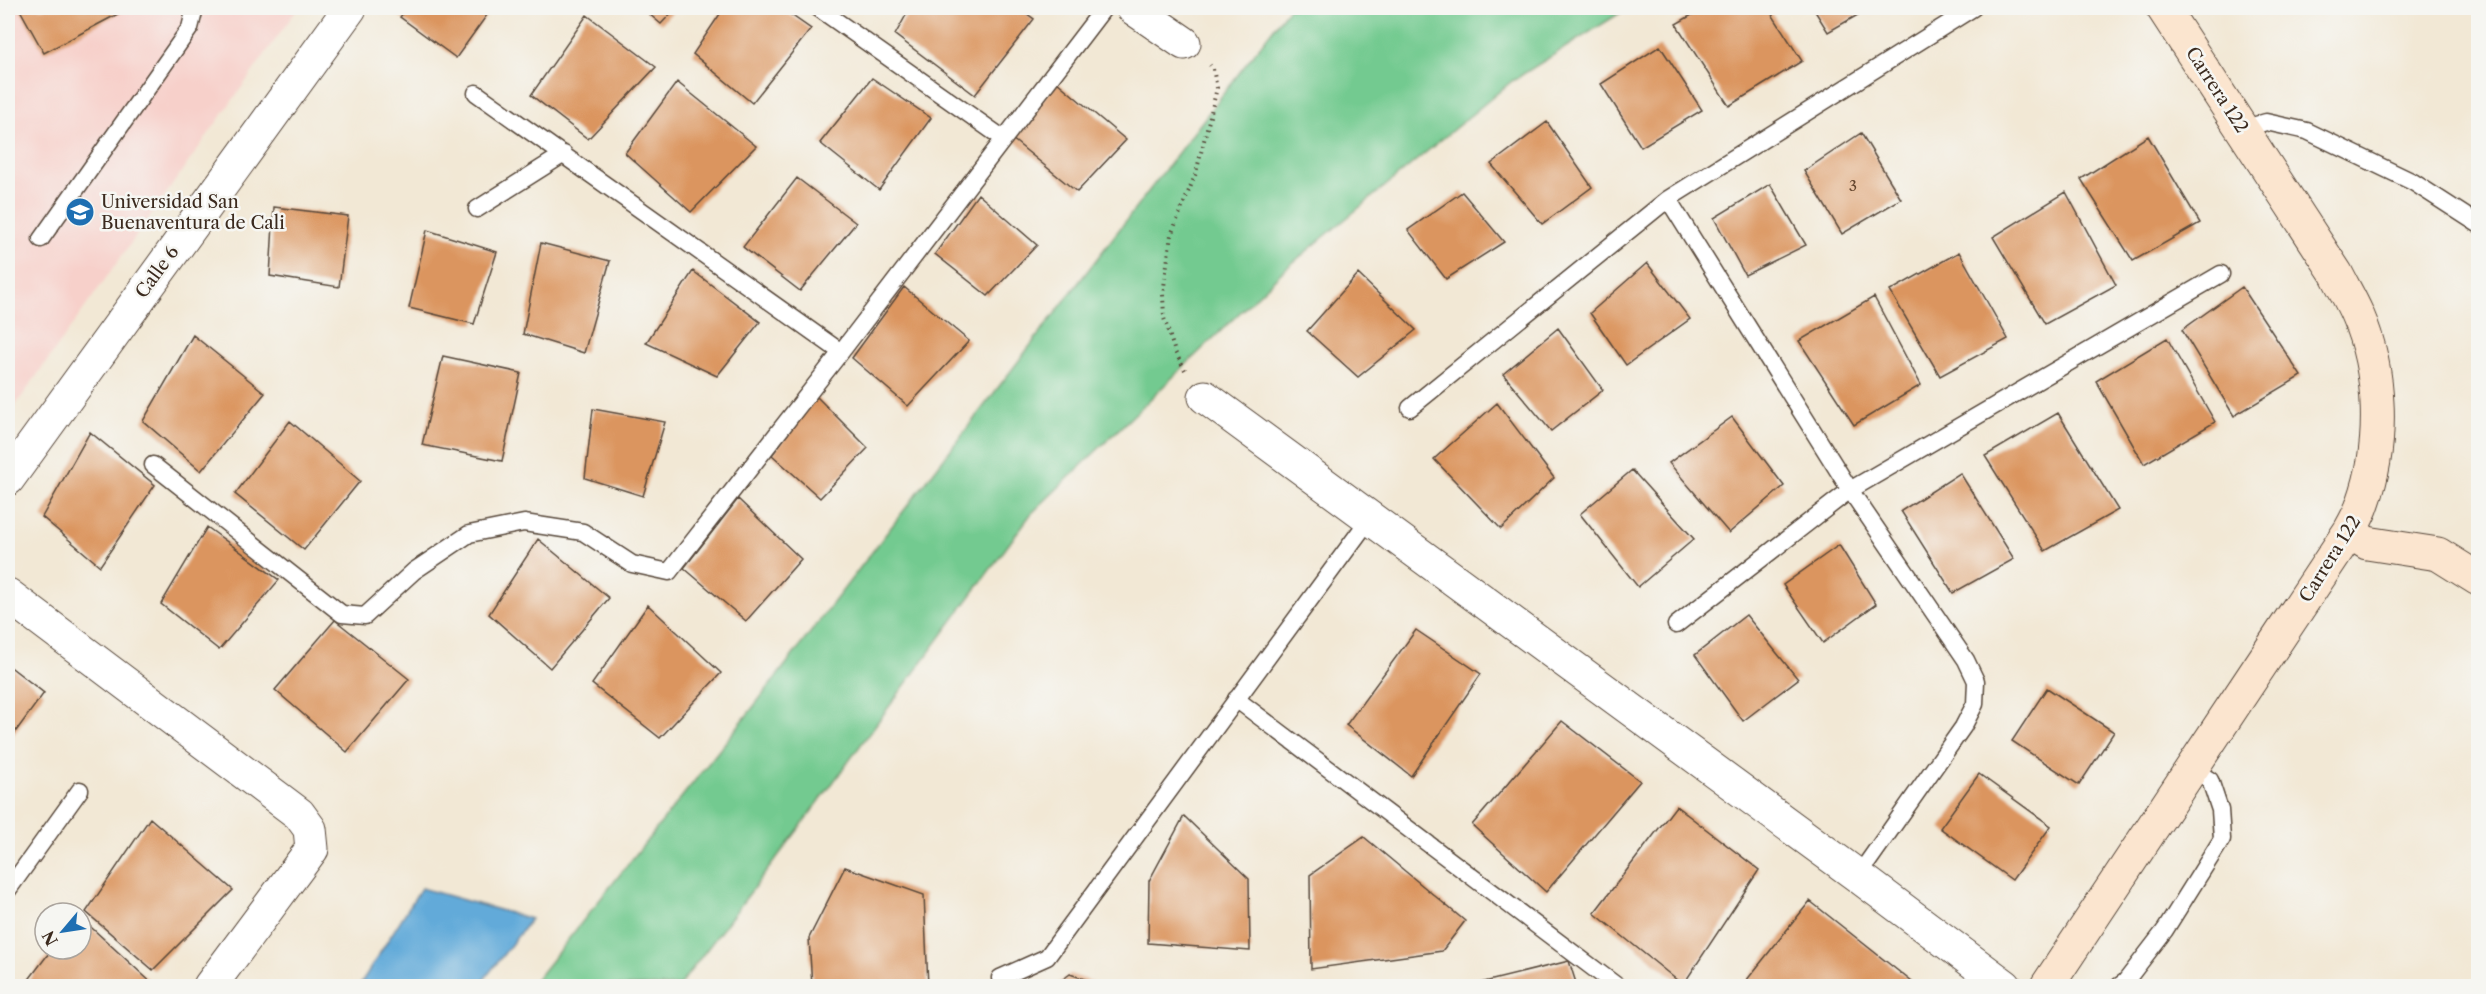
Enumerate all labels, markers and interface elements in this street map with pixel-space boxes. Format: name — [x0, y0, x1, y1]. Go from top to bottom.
street label: Carrera 122 — [2181, 43, 2253, 137]
house number: 3 — [1849, 176, 1857, 195]
place label: Universidad San Buenaventura de Cali — [101, 191, 285, 234]
school or university icon: Universidad San Buenaventura de Cali — [64, 196, 96, 228]
street label: Calle 6 — [131, 241, 183, 303]
street label: Carrera 122 — [2295, 512, 2365, 606]
north arrow — [33, 901, 93, 961]
text: N — [38, 927, 62, 949]

